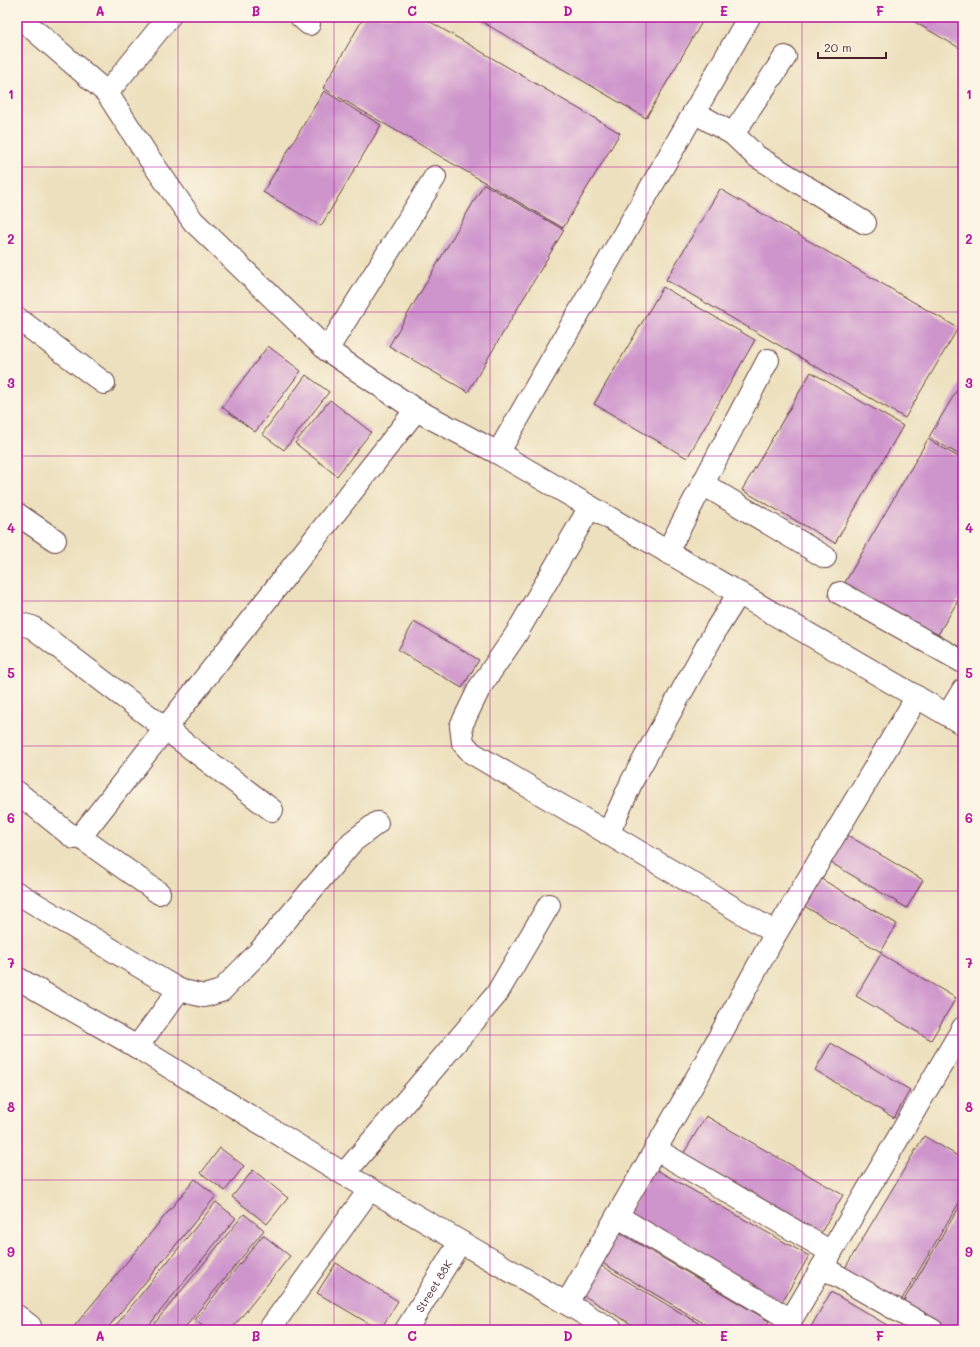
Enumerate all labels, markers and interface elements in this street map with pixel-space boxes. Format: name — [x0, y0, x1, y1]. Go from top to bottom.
text: A — [95, 2, 105, 19]
text: B — [252, 2, 261, 19]
text: C — [407, 2, 417, 19]
text: D — [563, 2, 573, 19]
text: E — [720, 2, 728, 19]
text: F — [876, 2, 884, 19]
scale bar — [818, 34, 886, 60]
text: 20 m — [824, 39, 852, 55]
text: 1 — [8, 85, 14, 102]
text: 1 — [966, 85, 972, 102]
text: 2 — [7, 230, 15, 247]
text: 2 — [965, 230, 973, 247]
text: 3 — [7, 374, 15, 391]
text: 3 — [965, 374, 973, 391]
text: 4 — [7, 519, 15, 536]
text: 4 — [965, 519, 973, 536]
text: 5 — [7, 664, 15, 681]
text: 5 — [965, 664, 973, 681]
text: 6 — [7, 809, 15, 826]
text: 6 — [965, 809, 973, 826]
text: 7 — [7, 954, 15, 971]
text: 7 — [965, 954, 973, 971]
text: 8 — [7, 1098, 15, 1115]
text: 8 — [965, 1098, 973, 1115]
text: 9 — [7, 1243, 15, 1260]
text: 9 — [965, 1243, 973, 1260]
street label: Street 88K — [411, 1257, 455, 1315]
text: A — [95, 1327, 105, 1344]
text: B — [252, 1327, 261, 1344]
text: C — [407, 1327, 417, 1344]
text: D — [563, 1327, 573, 1344]
text: E — [720, 1327, 728, 1344]
text: F — [876, 1327, 884, 1344]

